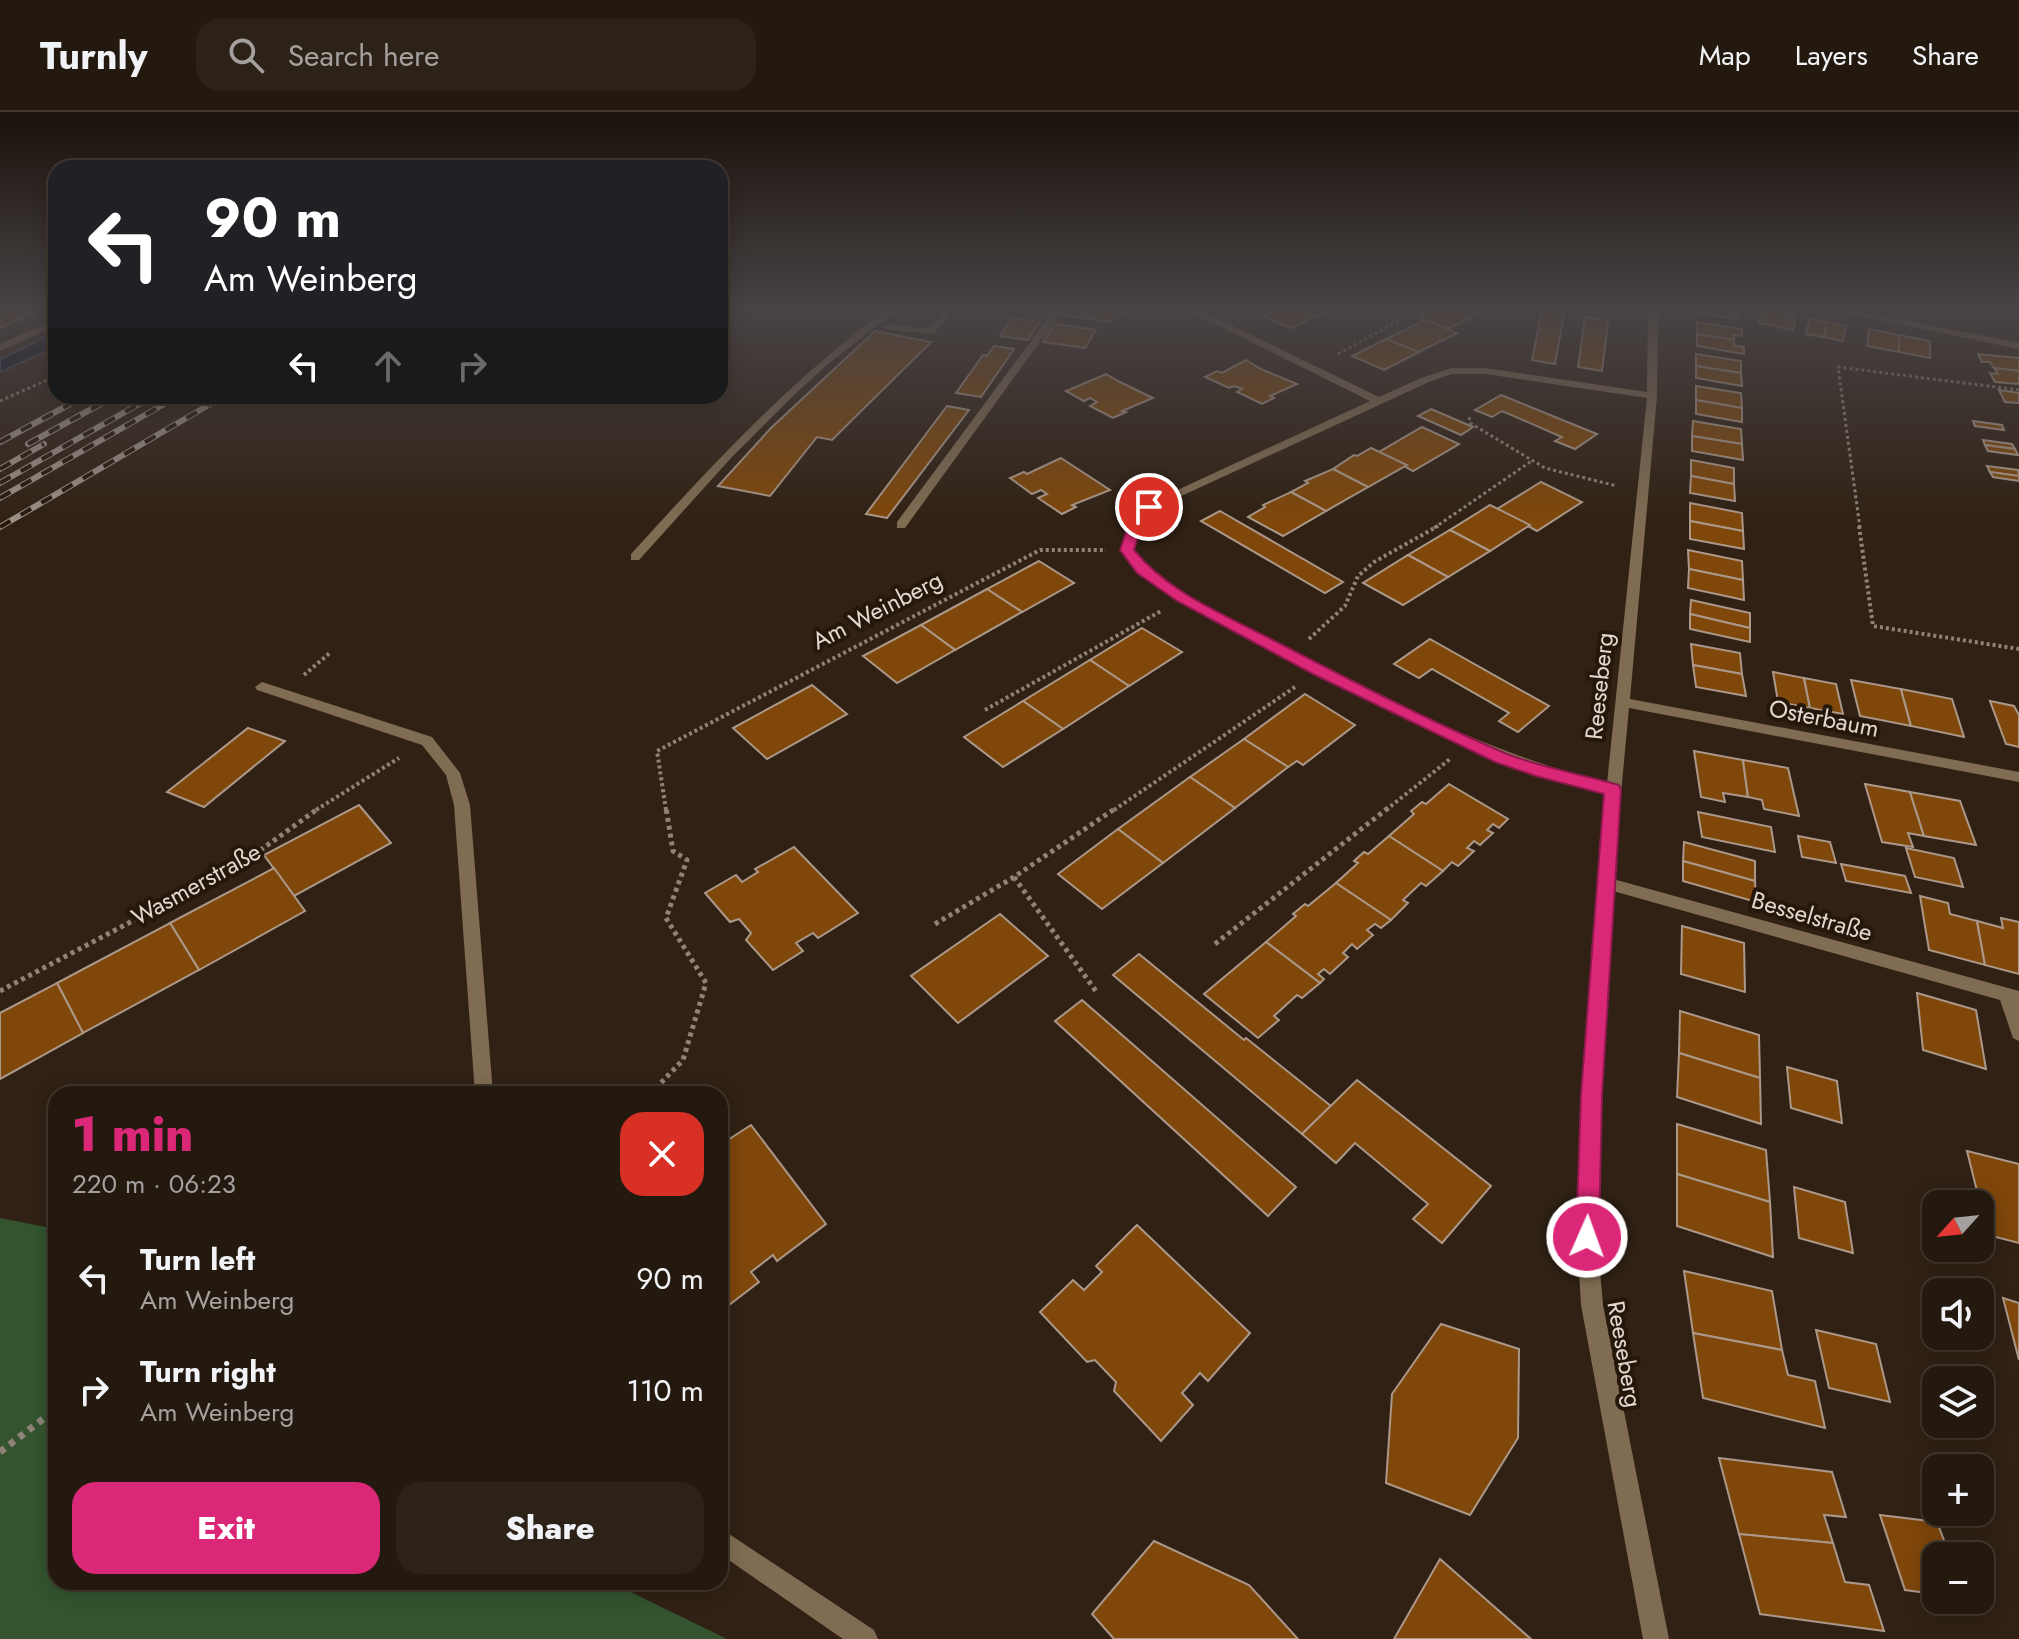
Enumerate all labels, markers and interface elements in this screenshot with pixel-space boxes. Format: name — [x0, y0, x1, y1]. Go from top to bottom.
search box — [196, 19, 756, 91]
text: Turnly — [40, 28, 148, 83]
icon: search — [224, 33, 268, 77]
text: Search here — [288, 34, 439, 77]
text: Map — [1699, 35, 1751, 76]
text: Layers — [1795, 35, 1868, 76]
text: Share — [1912, 35, 1979, 76]
text: 90 m — [204, 177, 341, 258]
icon: left — [72, 192, 176, 296]
text: Am Weinberg — [204, 252, 418, 304]
icon: left — [282, 344, 326, 388]
icon: ahead — [366, 344, 410, 388]
icon: right — [450, 344, 494, 388]
pin — [1115, 473, 1183, 541]
icon: arrive — [1127, 485, 1171, 529]
street label: Am Weinberg — [806, 562, 948, 658]
street label: Reeseberg — [1576, 631, 1622, 741]
street label: Osterbaum — [1766, 690, 1882, 746]
street label: Wasmerstraße — [125, 834, 267, 934]
street label: Besselstraße — [1748, 882, 1876, 950]
text: 1 min — [72, 1100, 193, 1169]
button: close — [620, 1112, 704, 1196]
text: 220 m · 06:23 — [72, 1165, 236, 1203]
north arrow — [1922, 1190, 1994, 1262]
map controls — [1922, 1190, 1994, 1614]
position arrow — [1545, 1195, 1629, 1279]
text: Turn left — [140, 1238, 255, 1281]
icon: left — [72, 1256, 116, 1300]
text: 90 m — [636, 1257, 704, 1300]
button: sound — [1922, 1278, 1994, 1350]
text: Am Weinberg — [140, 1281, 294, 1319]
street label: Reeseberg — [1598, 1298, 1652, 1410]
text: Turn right — [140, 1350, 276, 1393]
button: layers — [1922, 1366, 1994, 1438]
icon: right — [72, 1368, 116, 1412]
text: 110 m — [627, 1369, 704, 1412]
text: Am Weinberg — [140, 1393, 294, 1431]
button: + — [1922, 1454, 1994, 1526]
button: Exit — [72, 1482, 380, 1574]
button: Share — [396, 1482, 704, 1574]
button: − — [1922, 1542, 1994, 1614]

